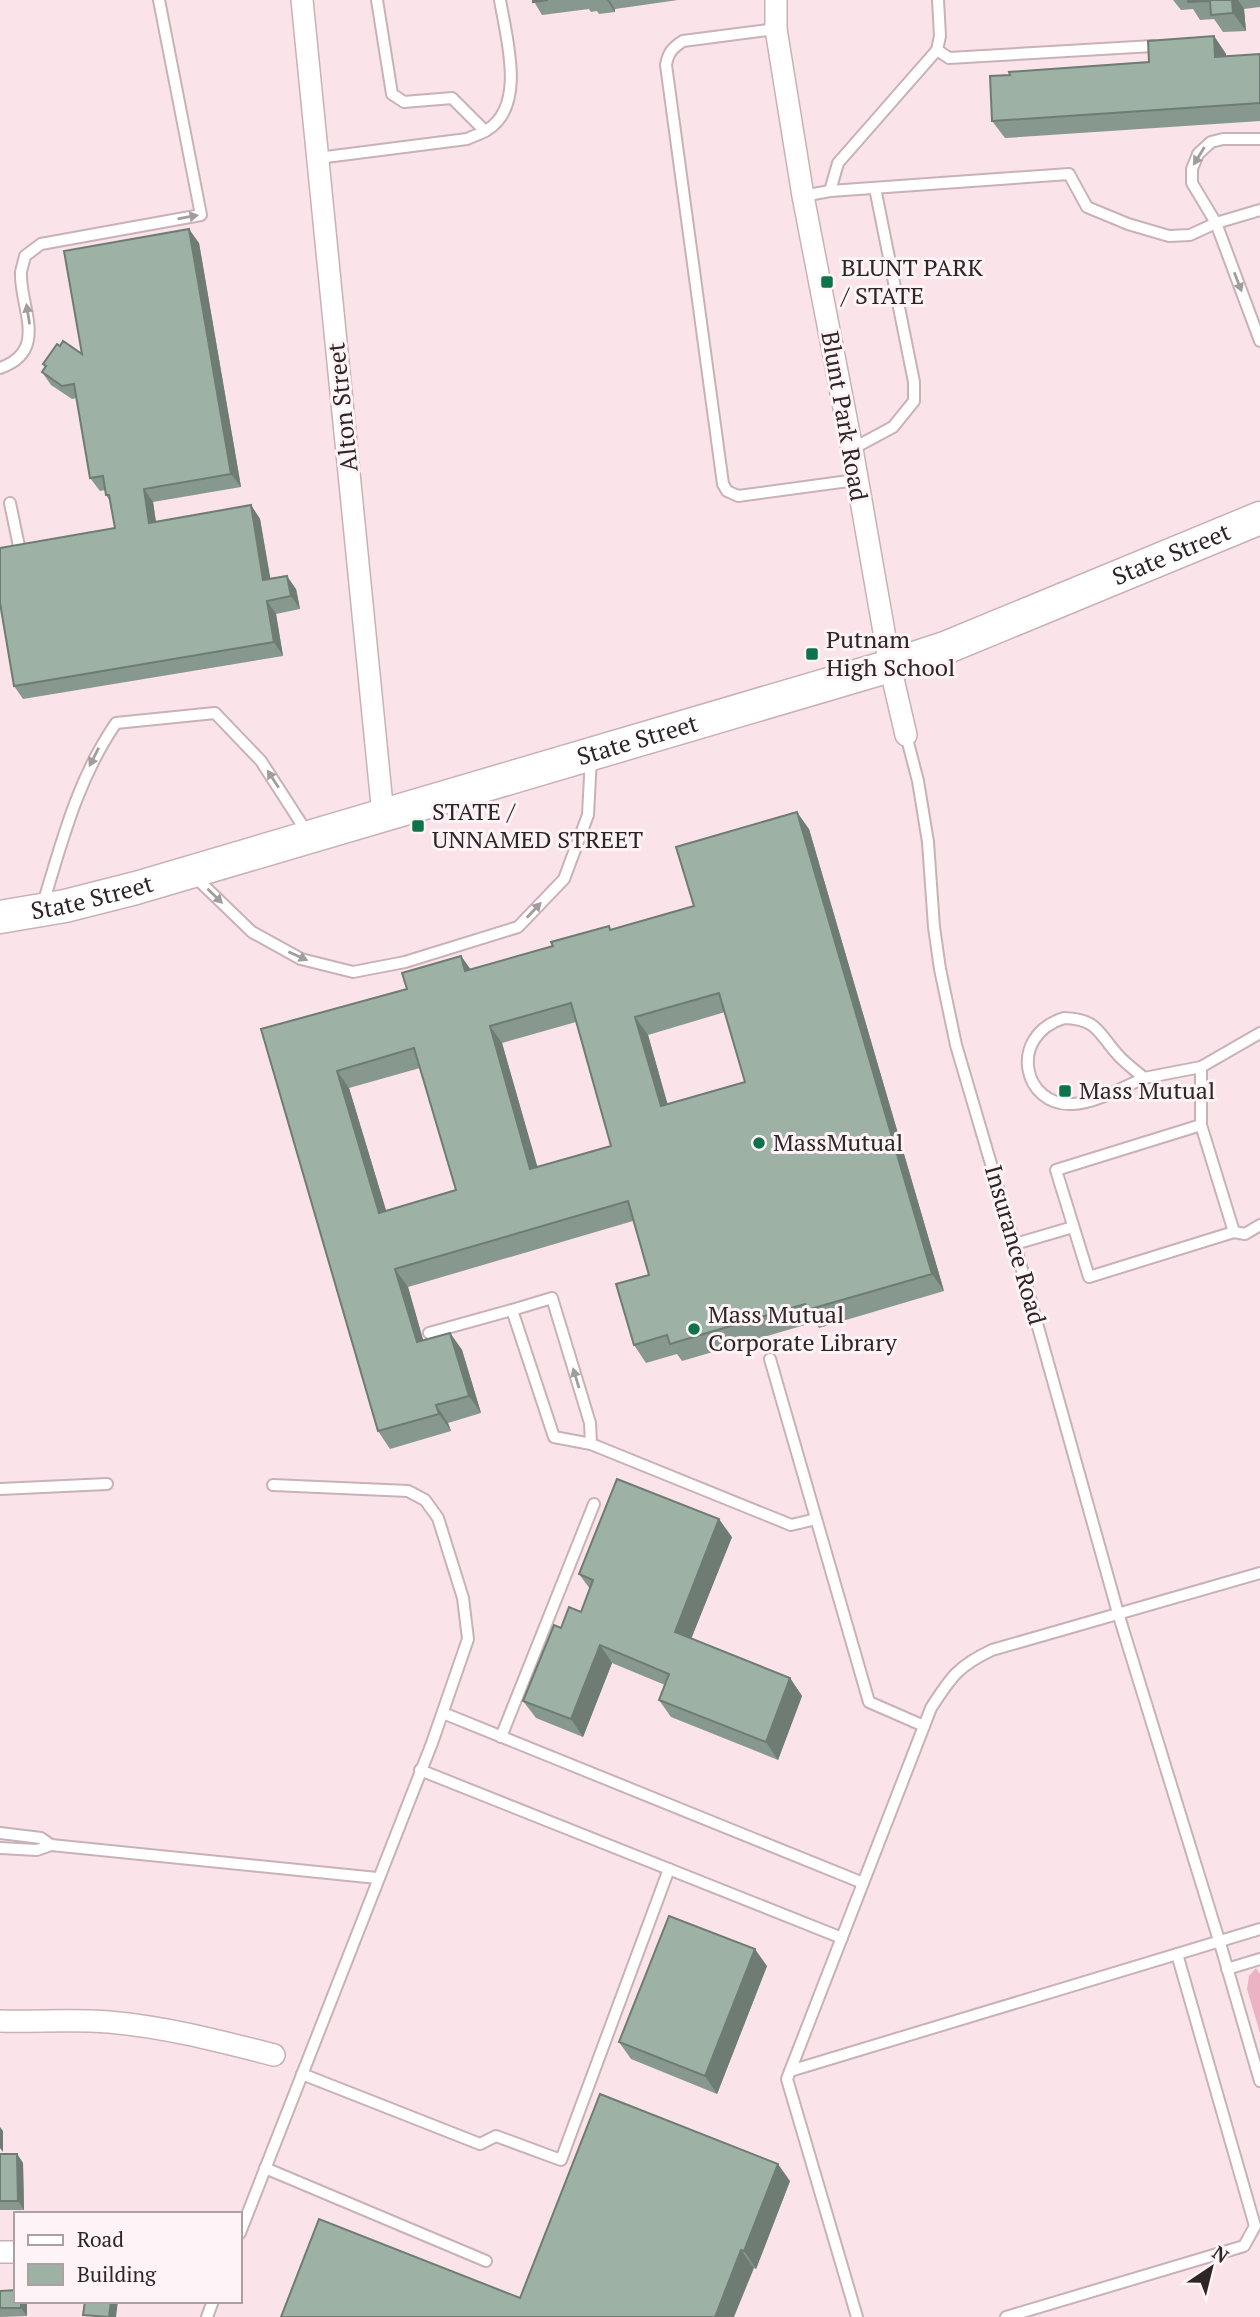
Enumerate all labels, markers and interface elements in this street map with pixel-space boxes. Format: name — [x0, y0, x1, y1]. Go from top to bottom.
one-way arrow — [1193, 146, 1205, 165]
one-way arrow — [177, 211, 199, 222]
place label: BLUNT PARK / STATE — [840, 251, 984, 311]
one-way arrow — [1233, 271, 1244, 292]
marker: BLUNT PARK / STATE — [819, 274, 835, 290]
one-way arrow — [22, 302, 33, 324]
street label: Blunt Park Road — [814, 328, 876, 503]
street label: Alton Street — [319, 341, 365, 473]
street label: State Street — [1107, 515, 1235, 592]
place label: Putnam High School — [826, 623, 955, 683]
marker: Putnam High School — [804, 646, 820, 662]
street label: State Street — [573, 706, 702, 772]
one-way arrow — [89, 747, 100, 767]
one-way arrow — [266, 769, 279, 789]
place label: STATE / UNNAMED STREET — [432, 795, 643, 855]
marker: STATE / UNNAMED STREET — [410, 818, 426, 834]
street label: State Street — [28, 867, 157, 927]
one-way arrow — [206, 888, 223, 904]
one-way arrow — [526, 902, 542, 919]
one-way arrow — [288, 951, 309, 962]
place label: Mass Mutual — [1079, 1074, 1215, 1106]
marker: Mass Mutual — [1057, 1083, 1073, 1099]
place label: MassMutual — [773, 1126, 903, 1158]
marker: MassMutual — [751, 1135, 767, 1151]
street label: Insurance Road — [978, 1161, 1054, 1328]
place label: Mass Mutual Corporate Library — [708, 1298, 898, 1358]
marker: Mass Mutual Corporate Library — [686, 1321, 702, 1337]
one-way arrow — [571, 1367, 581, 1388]
legend — [14, 2212, 242, 2303]
text: Road — [77, 2225, 124, 2253]
north arrow — [1176, 2233, 1246, 2303]
text: N — [1208, 2239, 1235, 2268]
text: Building — [77, 2260, 157, 2288]

